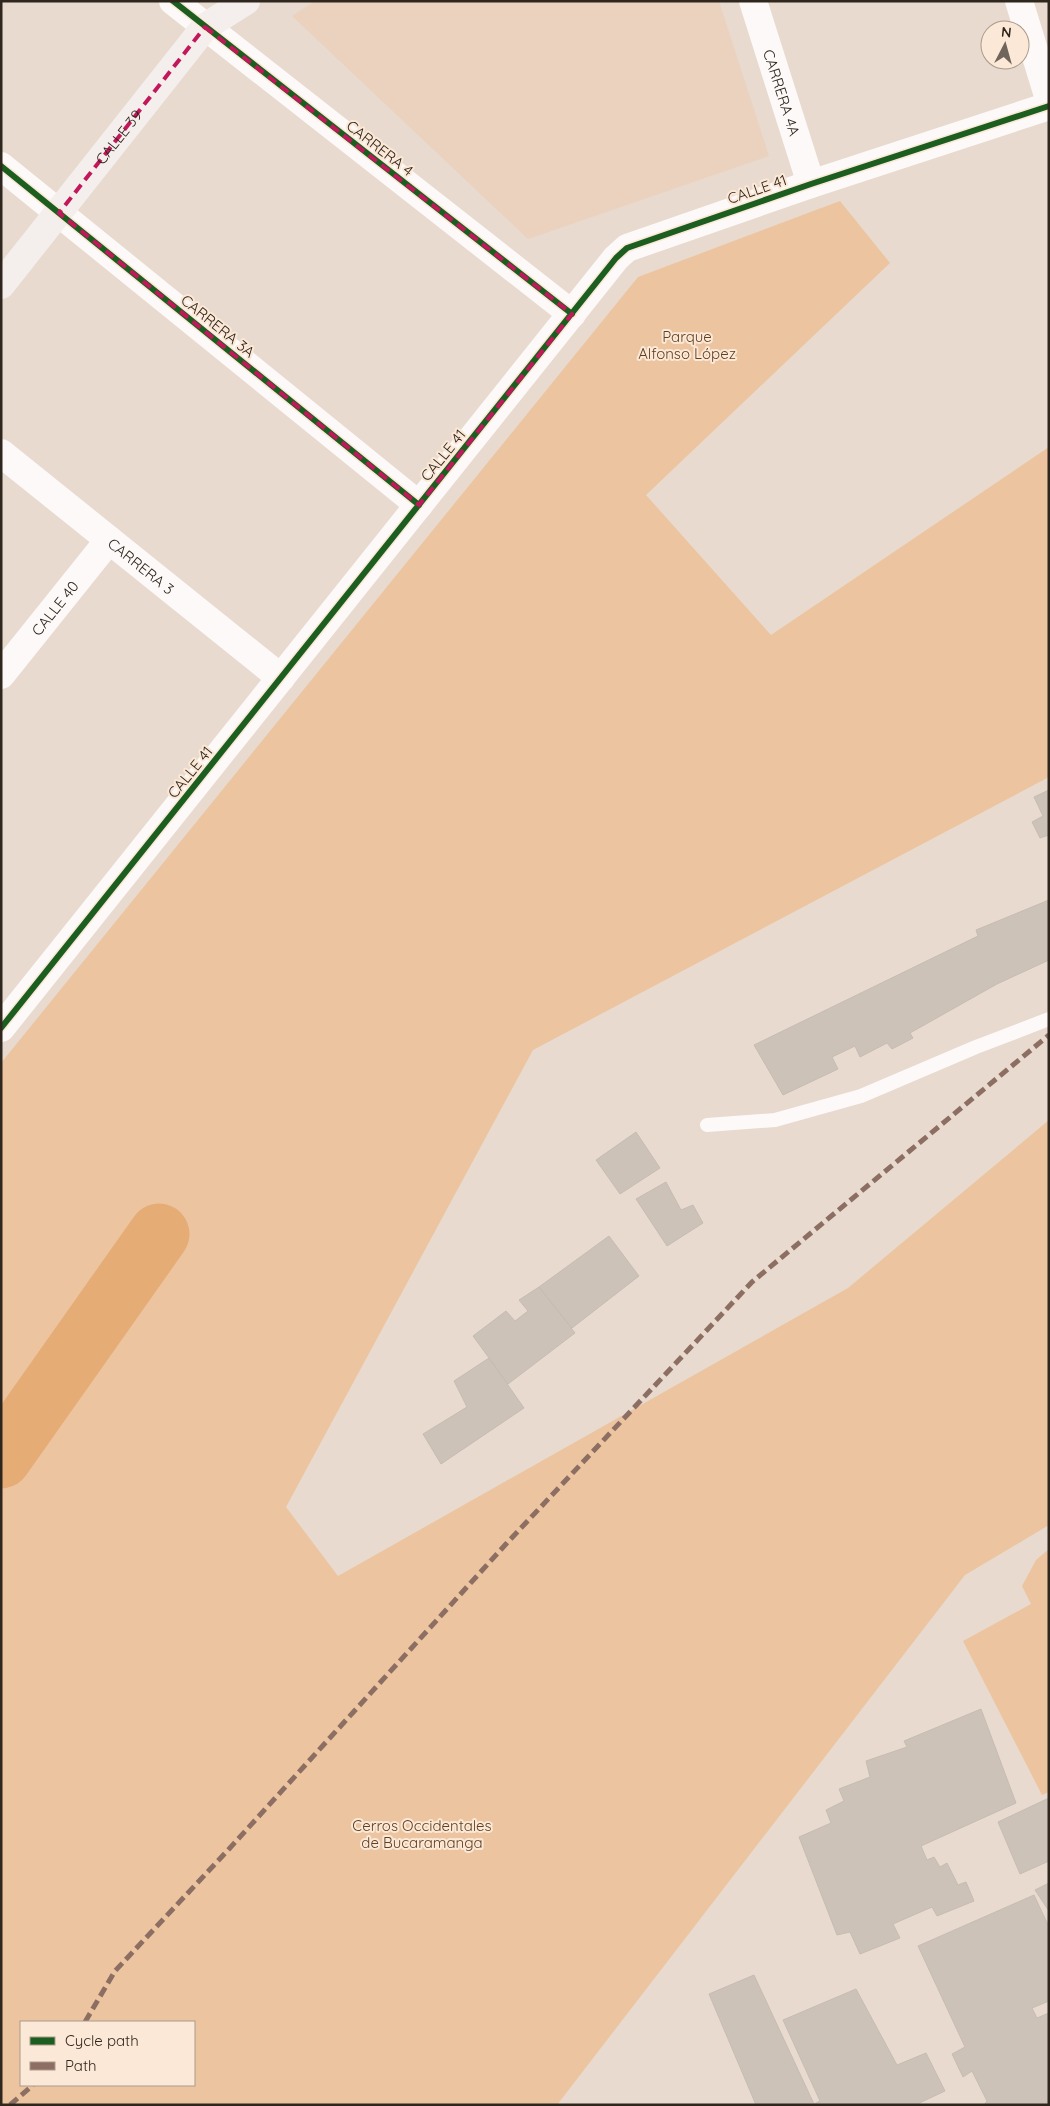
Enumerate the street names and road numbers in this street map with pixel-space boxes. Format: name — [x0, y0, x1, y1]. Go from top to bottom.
street label: CARRERA 4A — [759, 47, 805, 138]
street label: CALLE 39 — [91, 106, 146, 168]
street label: CARRERA 4 — [343, 116, 417, 180]
street label: CALLE 41 — [725, 170, 789, 208]
street label: CARRERA 3A — [177, 290, 259, 362]
street label: CALLE 41 — [416, 425, 470, 485]
street label: CARRERA 3 — [104, 533, 179, 598]
street label: CALLE 40 — [27, 576, 82, 639]
street label: CALLE 41 — [163, 742, 217, 802]

